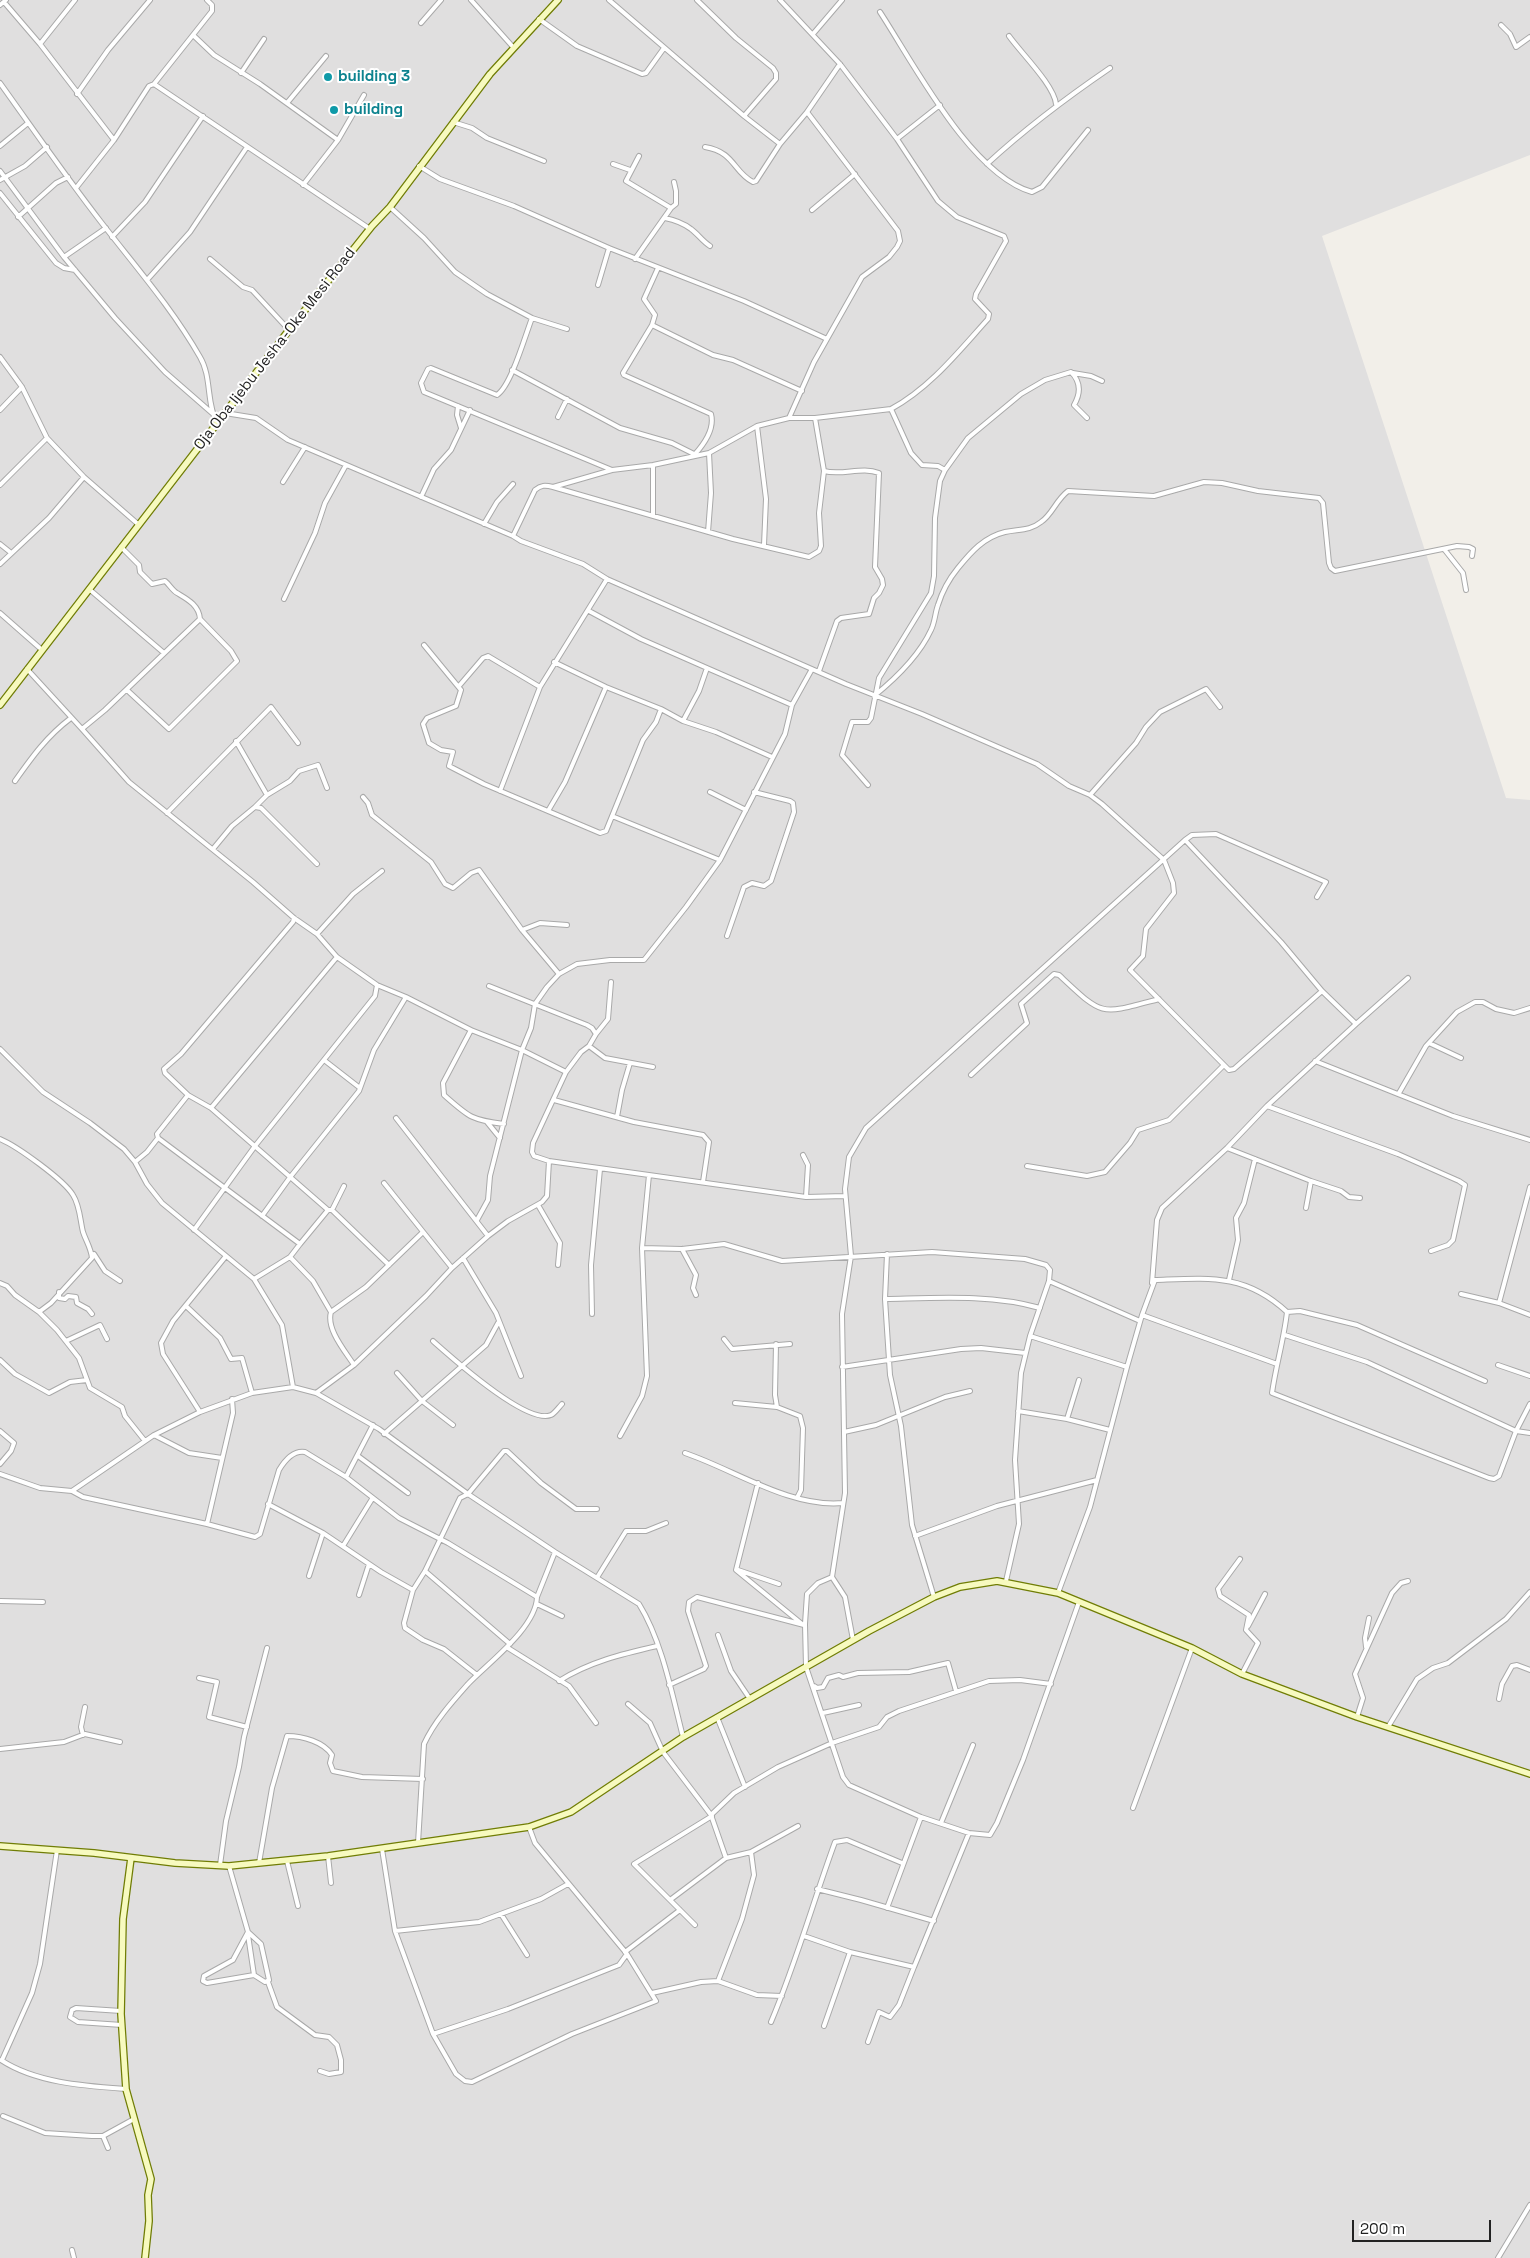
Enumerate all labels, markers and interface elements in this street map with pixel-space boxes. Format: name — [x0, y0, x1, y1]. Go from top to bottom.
place label: building 3 — [338, 68, 410, 86]
marker: building 3 — [322, 71, 334, 83]
place label: building — [344, 101, 403, 119]
marker: building — [328, 104, 340, 116]
street label: Oja Oba Ijebu Jesha-Oke Mesi Road — [190, 244, 360, 454]
scale bar — [1355, 2210, 1494, 2242]
text: 200 m — [1360, 2219, 1405, 2238]

